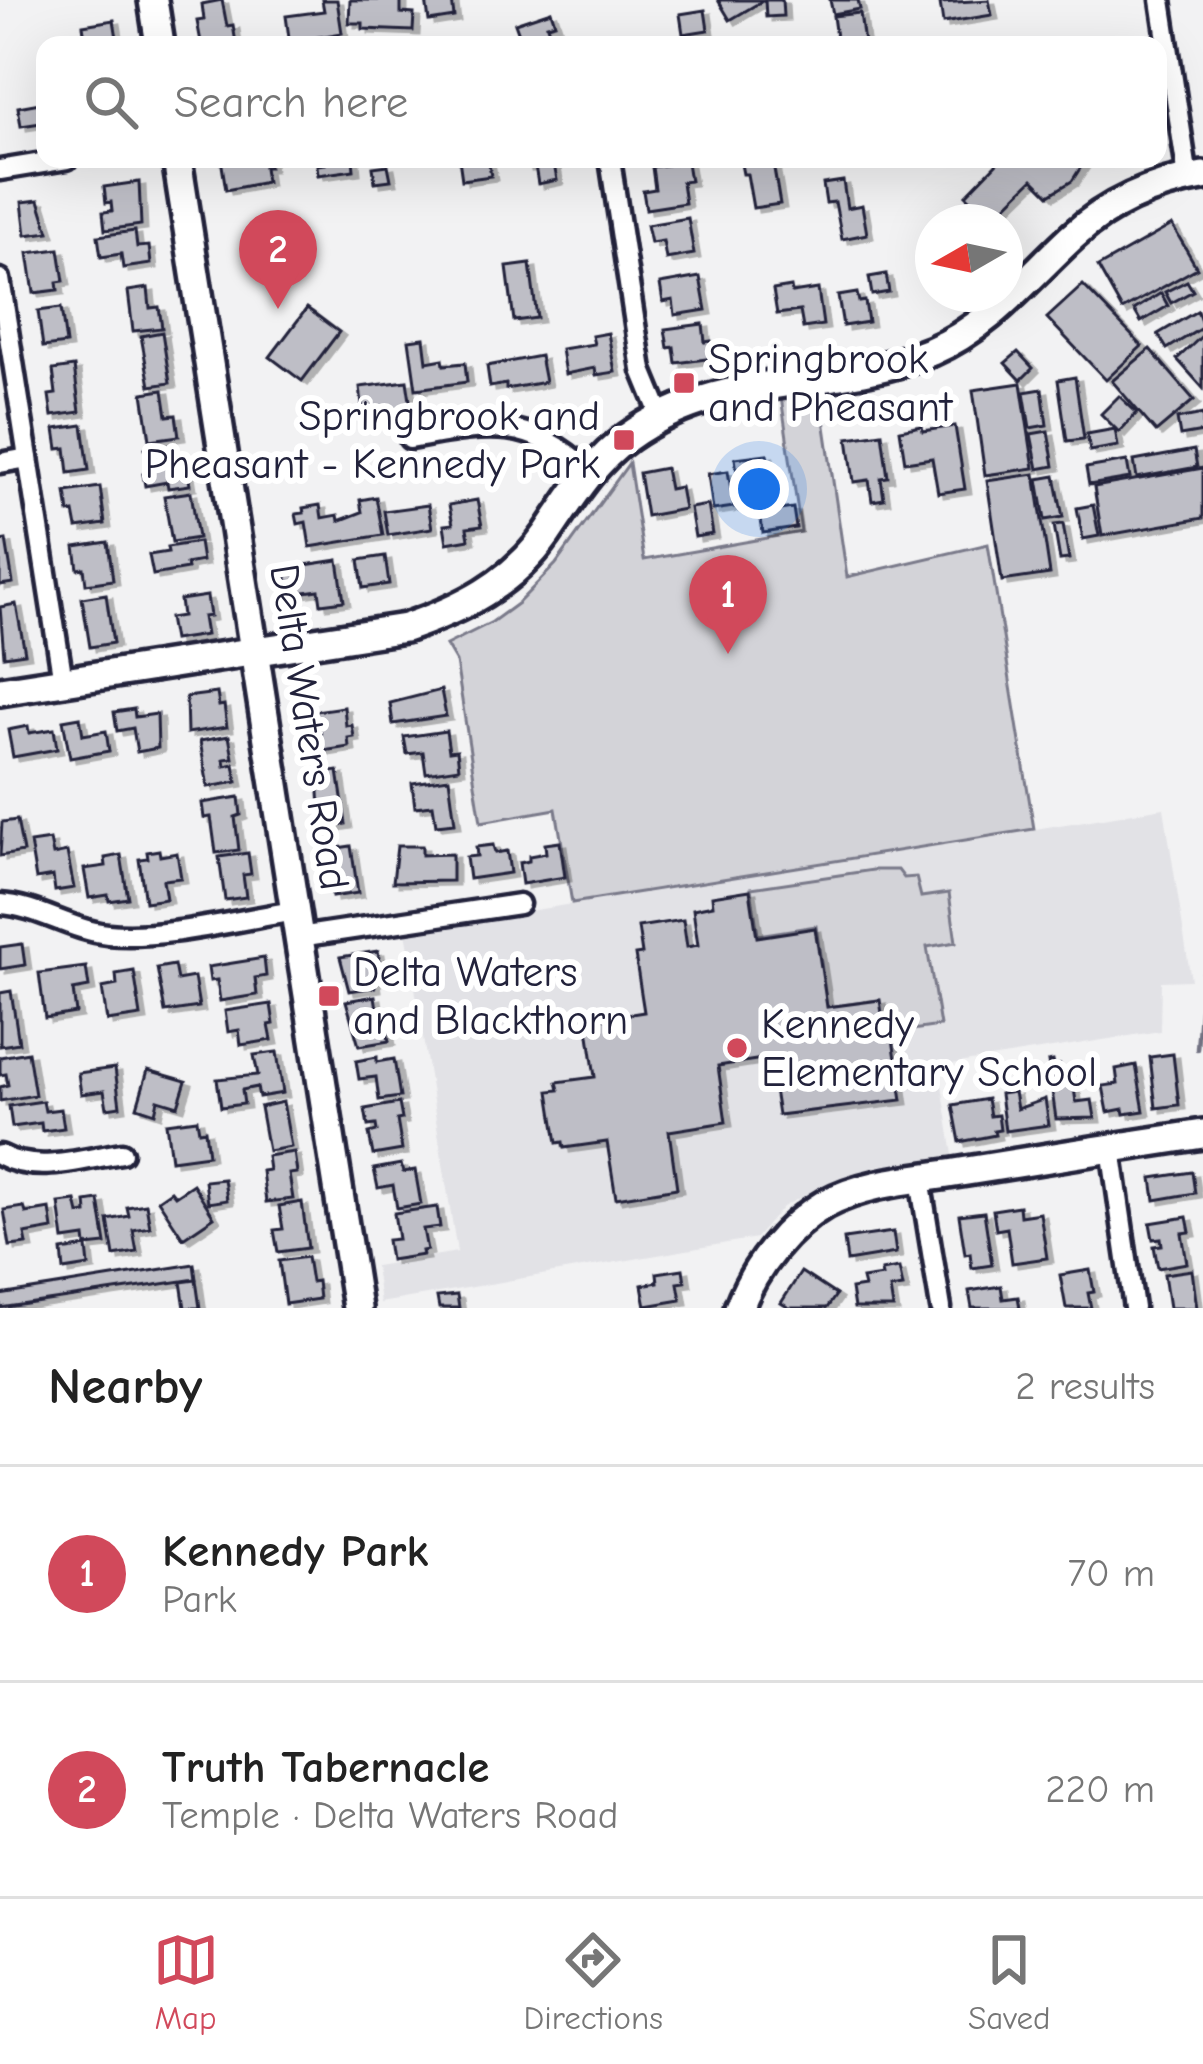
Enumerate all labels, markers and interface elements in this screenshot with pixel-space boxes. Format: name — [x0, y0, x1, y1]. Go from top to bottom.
search box — [36, 36, 1167, 168]
icon: search — [78, 69, 144, 135]
text: Search here — [174, 76, 408, 128]
north arrow — [915, 204, 1023, 312]
pin: 2 — [239, 210, 317, 309]
place label: Springbrook and Pheasant — [708, 335, 954, 432]
marker: Springbrook and Pheasant — [671, 370, 697, 396]
place label: Springbrook and Pheasant - Kennedy Park — [145, 392, 600, 489]
marker: Springbrook and Pheasant - Kennedy Park — [611, 427, 637, 453]
your location — [729, 459, 789, 519]
pin: 1 — [689, 555, 767, 654]
street label: Delta Waters Road — [259, 561, 359, 893]
place label: Delta Waters and Blackthorn — [353, 948, 628, 1045]
marker: Delta Waters and Blackthorn — [316, 983, 342, 1009]
place label: Kennedy Elementary School — [761, 1000, 1097, 1097]
marker: Kennedy Elementary School — [724, 1035, 750, 1061]
text: Nearby — [48, 1357, 202, 1416]
text: 2 results — [1015, 1364, 1155, 1409]
text: Kennedy Park — [162, 1525, 428, 1577]
text: 1 — [79, 1551, 95, 1596]
text: 70 m — [1068, 1551, 1155, 1596]
text: Park — [162, 1577, 237, 1622]
text: Truth Tabernacle — [162, 1741, 489, 1793]
text: 2 — [77, 1767, 97, 1812]
text: 220 m — [1045, 1767, 1155, 1812]
text: Temple · Delta Waters Road — [162, 1793, 618, 1838]
tab: Map — [153, 1927, 219, 2037]
tab: Directions — [524, 1927, 663, 2037]
tab: Saved — [968, 1927, 1050, 2037]

